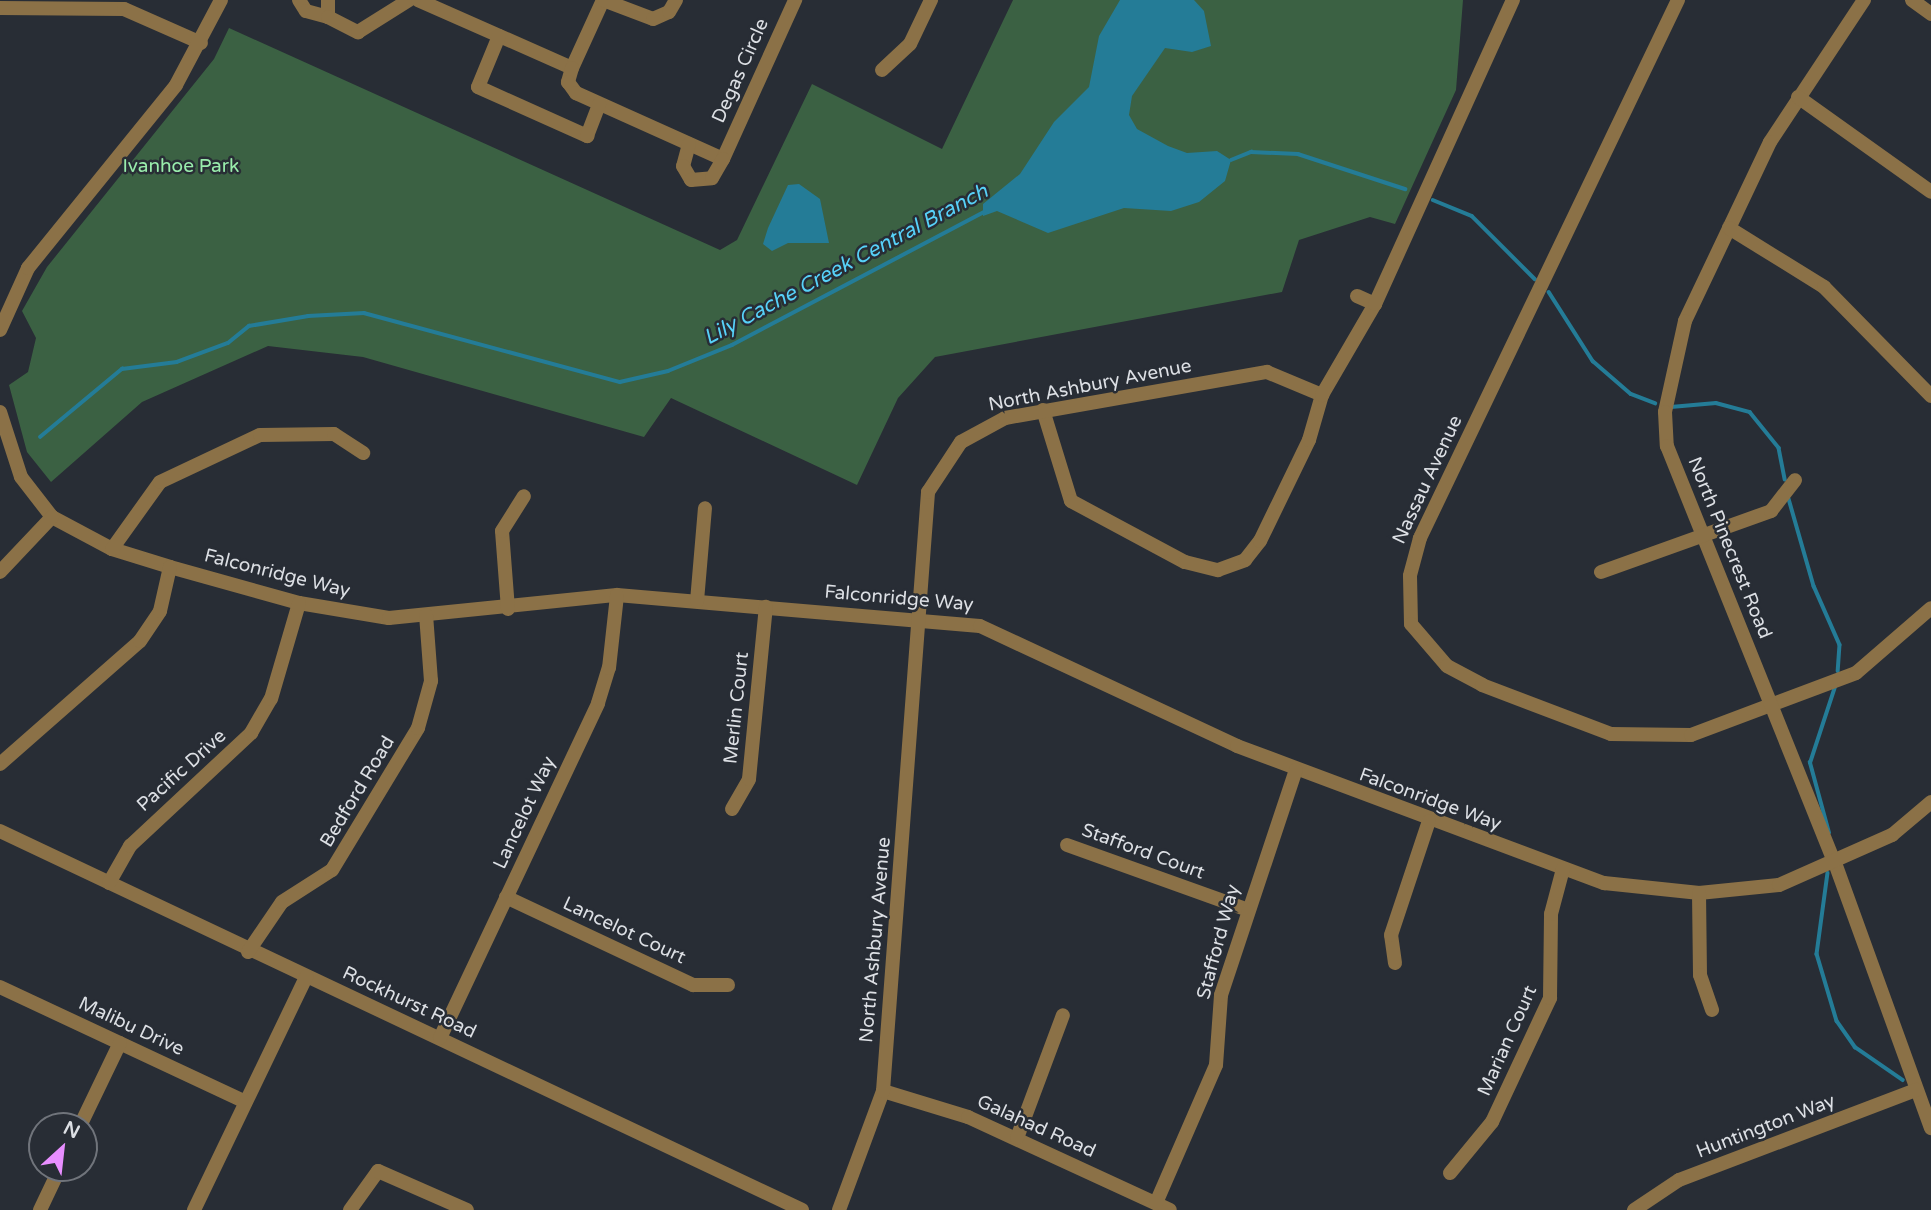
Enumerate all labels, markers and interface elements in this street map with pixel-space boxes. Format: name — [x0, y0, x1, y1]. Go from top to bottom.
street label: Degas Circle — [708, 15, 774, 127]
park label: Ivanhoe Park — [123, 156, 239, 178]
water label: Lily Cache Creek Central Branch — [700, 179, 992, 351]
street label: North Ashbury Avenue — [987, 355, 1193, 417]
street label: Nassau Avenue — [1388, 412, 1468, 548]
street label: North Pinecrest Road — [1682, 454, 1776, 642]
street label: Falconridge Way — [202, 545, 352, 603]
street label: Falconridge Way — [824, 581, 974, 617]
street label: Merlin Court — [720, 651, 754, 765]
street label: Pacific Drive — [133, 725, 231, 817]
street label: Bedford Road — [316, 732, 400, 852]
street label: Lancelot Way — [489, 753, 561, 873]
street label: Falconridge Way — [1356, 764, 1504, 836]
street label: Stafford Court — [1078, 819, 1208, 885]
street label: North Ashbury Avenue — [856, 836, 896, 1044]
street label: Stafford Way — [1193, 882, 1245, 1002]
street label: Lancelot Court — [559, 893, 689, 969]
street label: Rockhurst Road — [339, 962, 479, 1044]
street label: Marian Court — [1473, 982, 1543, 1100]
street label: Malibu Drive — [75, 993, 187, 1061]
street label: Huntington Way — [1693, 1090, 1839, 1164]
street label: Galahad Road — [973, 1091, 1099, 1163]
north arrow — [28, 1112, 98, 1182]
text: N — [60, 1117, 83, 1143]

